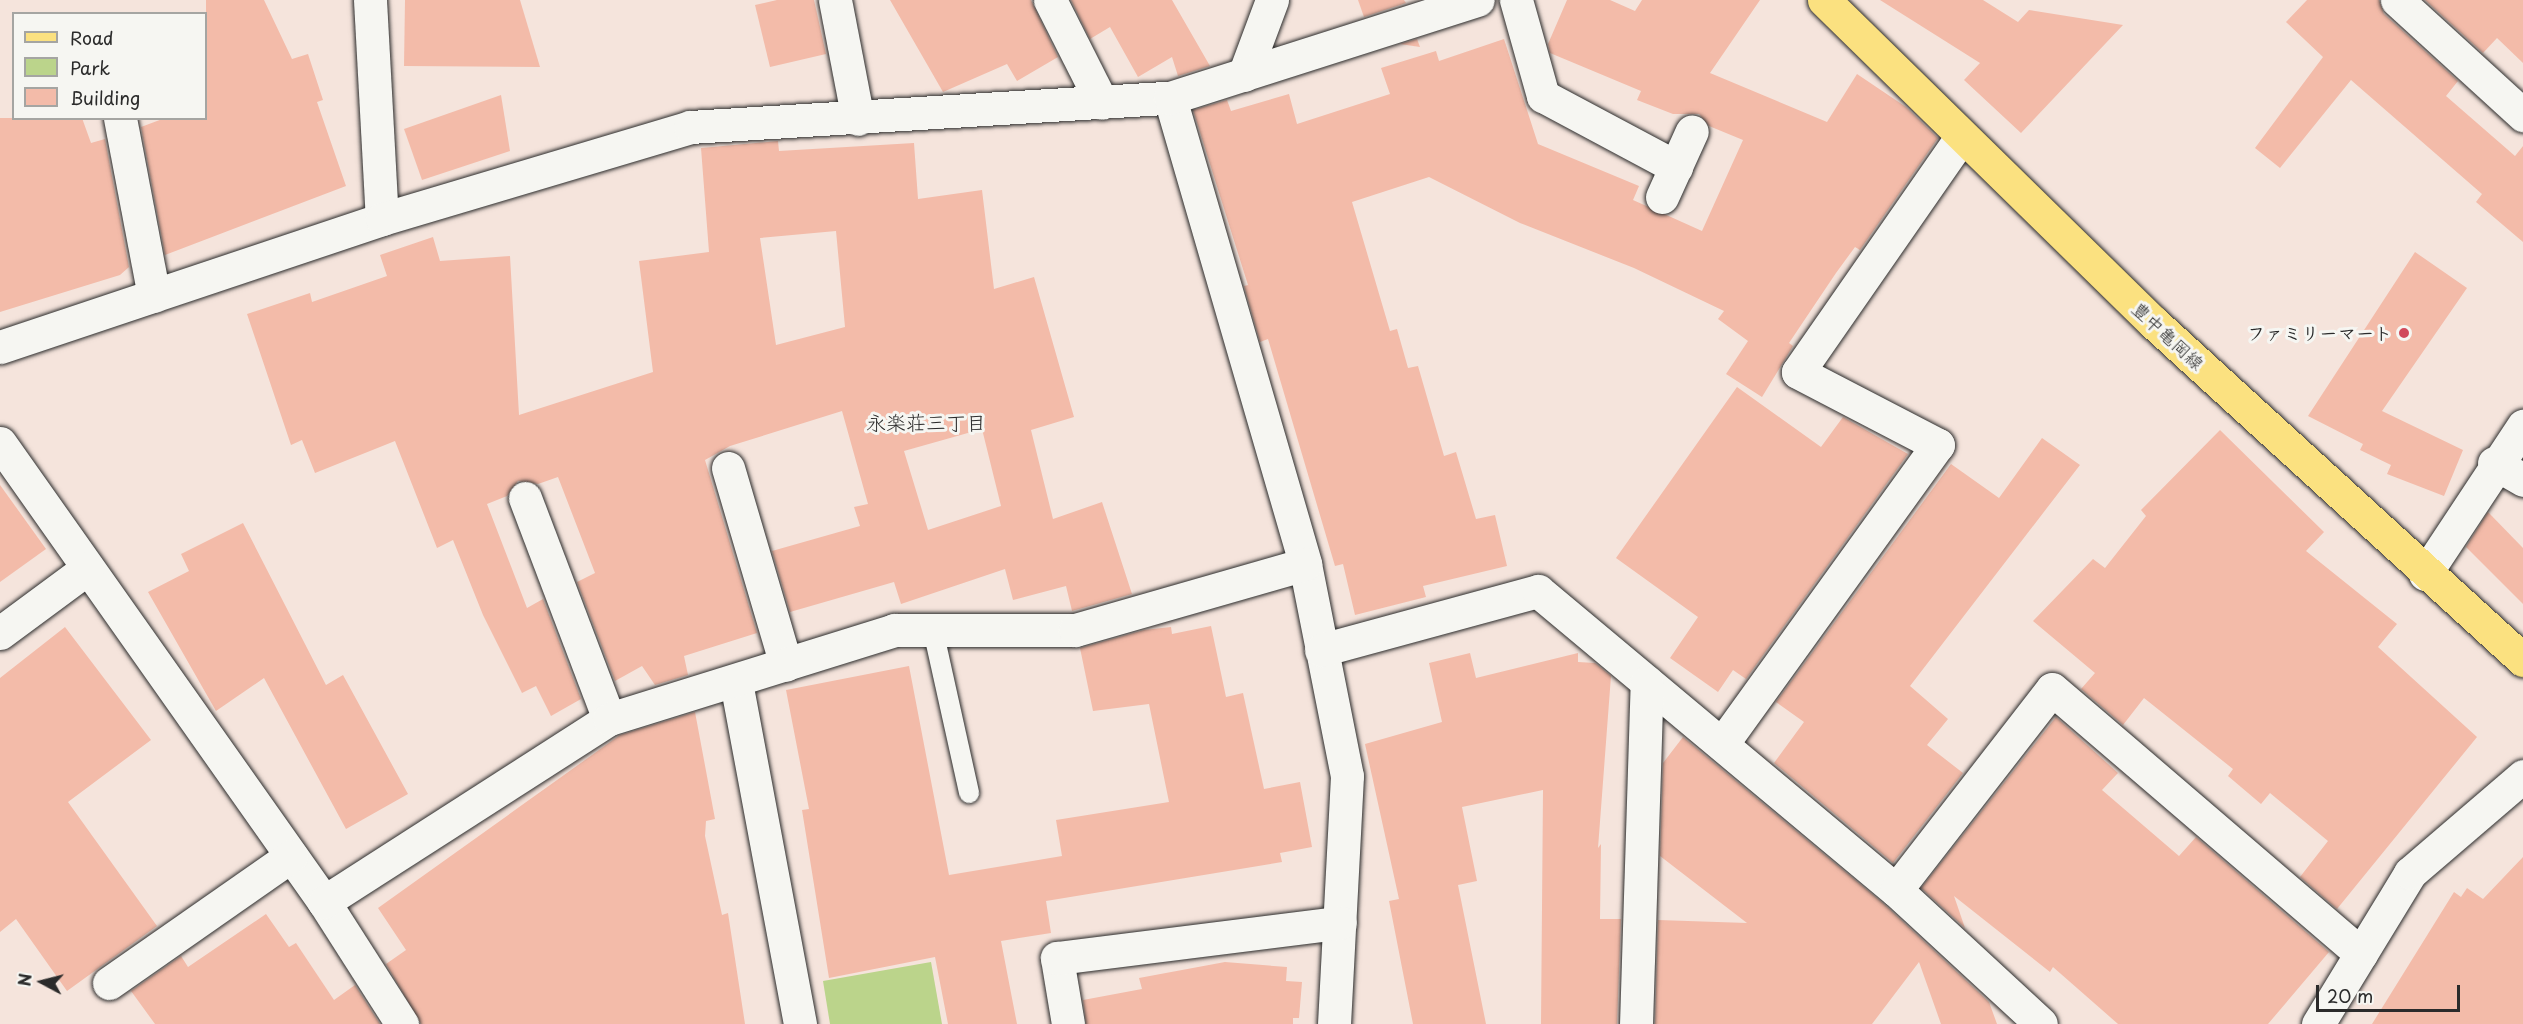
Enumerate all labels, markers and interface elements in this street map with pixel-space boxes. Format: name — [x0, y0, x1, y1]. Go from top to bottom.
legend — [12, 12, 207, 120]
text: Road — [70, 24, 114, 51]
text: Park — [70, 54, 110, 81]
text: Building — [70, 84, 140, 111]
street label: 豊中亀岡線 — [2128, 297, 2208, 375]
place label: ファミリーマート — [2248, 322, 2392, 344]
marker: ファミリーマート — [2397, 326, 2411, 340]
district label: 永楽荘三丁目 — [866, 410, 986, 434]
north arrow — [12, 952, 72, 1012]
text: N — [11, 972, 37, 988]
scale bar — [2319, 973, 2463, 1011]
text: 20 m — [2327, 982, 2373, 1009]

